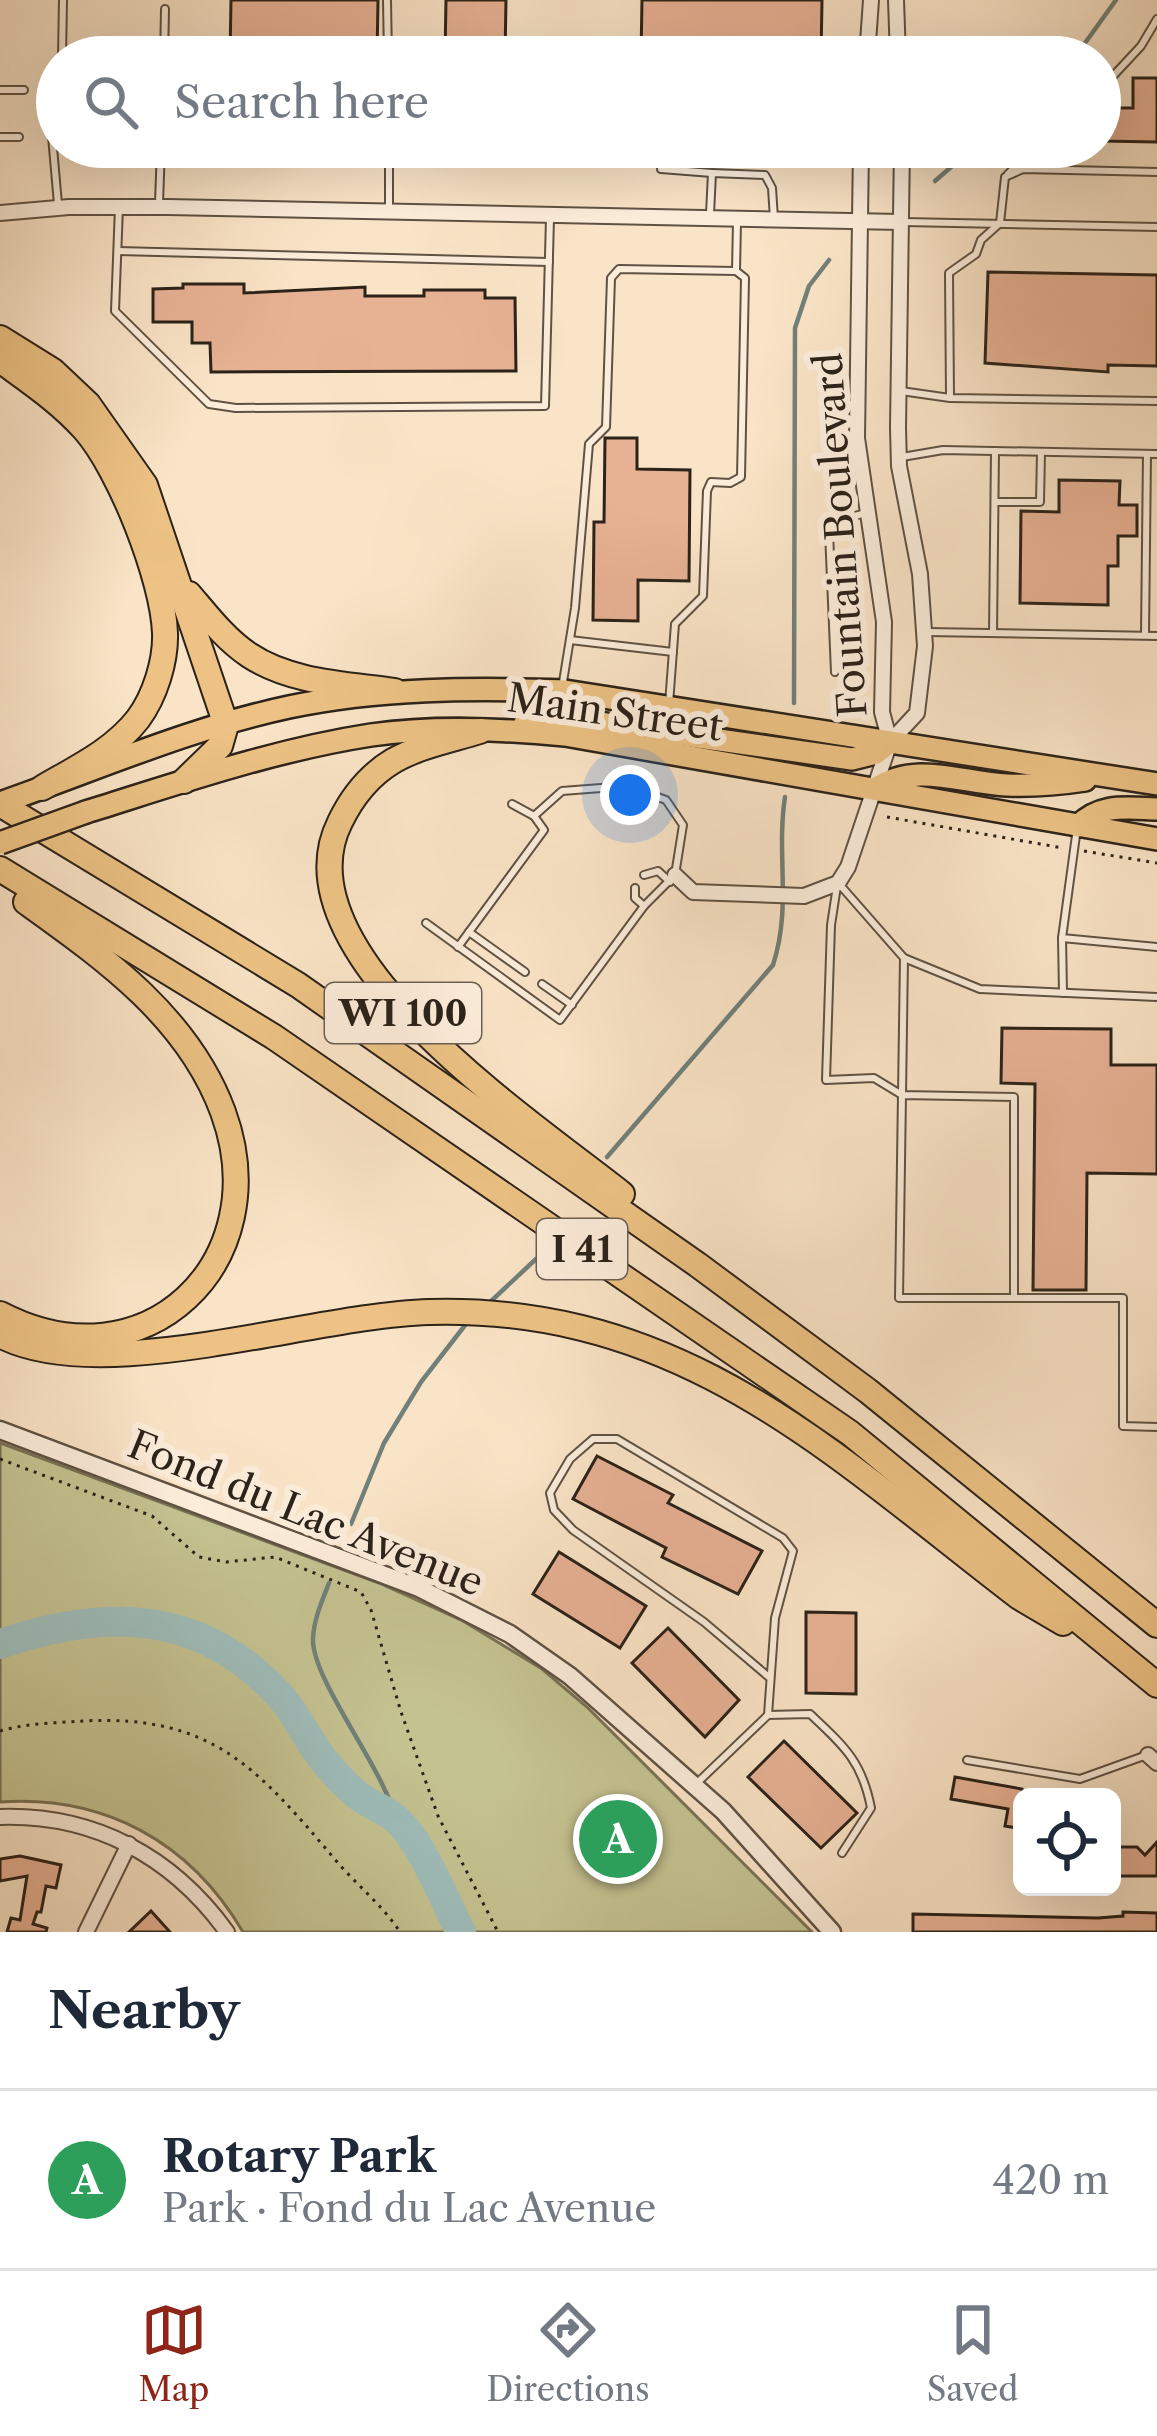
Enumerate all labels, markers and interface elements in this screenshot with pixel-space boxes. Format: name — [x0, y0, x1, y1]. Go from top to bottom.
search box — [36, 36, 1121, 168]
icon: search — [78, 69, 144, 135]
text: Search here — [174, 74, 429, 130]
street label: Fountain Boulevard — [803, 351, 877, 719]
street label: Main Street — [504, 673, 726, 751]
your location — [600, 765, 660, 825]
road number: WI 100 — [325, 983, 481, 1043]
road number: I 41 — [537, 1219, 627, 1279]
street label: Fond du Lac Avenue — [122, 1420, 490, 1606]
map controls — [1013, 1788, 1121, 1896]
button: locate — [1013, 1788, 1121, 1896]
pin: A — [579, 1794, 657, 1884]
text: Nearby — [48, 1979, 240, 2041]
text: Rotary Park — [162, 2128, 436, 2184]
text: A — [72, 2156, 102, 2204]
text: 420 m — [993, 2156, 1109, 2204]
text: Park · Fond du Lac Avenue — [162, 2184, 656, 2232]
tab: Map — [139, 2297, 209, 2410]
tab: Directions — [487, 2297, 650, 2410]
tab: Saved — [927, 2297, 1018, 2410]

